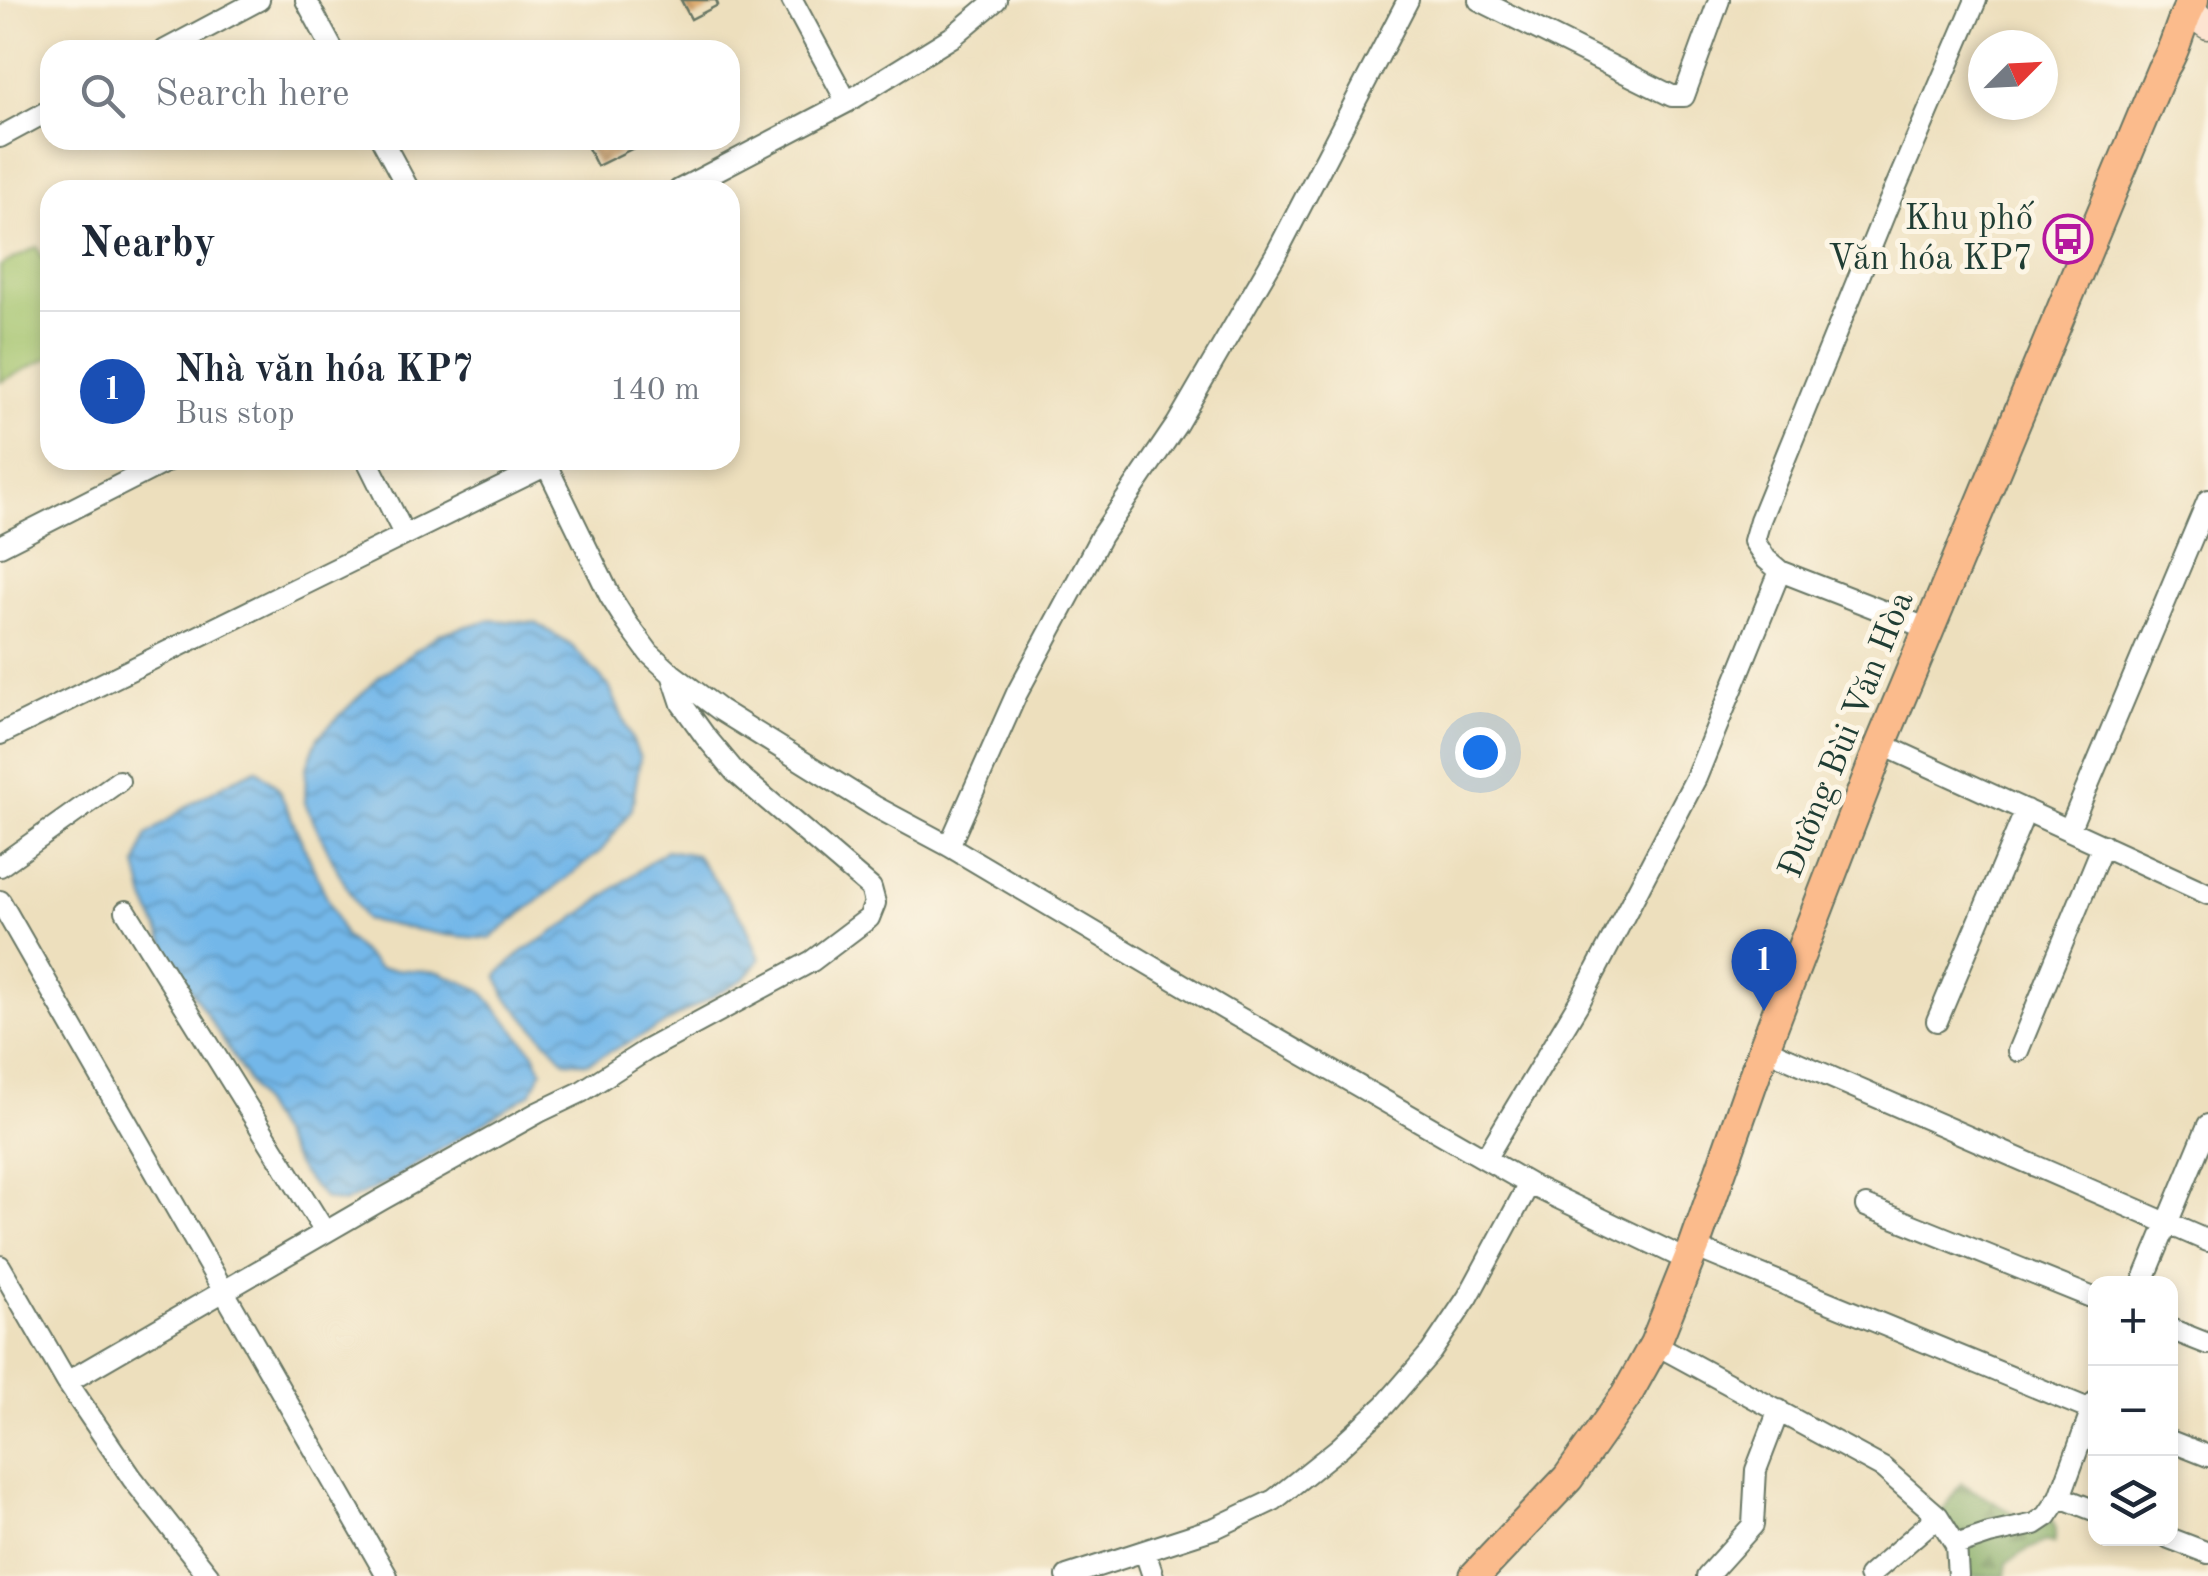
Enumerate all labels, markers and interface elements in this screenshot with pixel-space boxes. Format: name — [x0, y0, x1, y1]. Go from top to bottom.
north arrow — [1968, 30, 2058, 120]
search box — [40, 40, 740, 150]
icon: search — [75, 68, 130, 123]
text: Search here — [155, 76, 350, 114]
place label: Khu phố Văn hóa KP7 — [1828, 200, 2035, 277]
bus stop icon: Khu phố Văn hóa KP7 — [2042, 213, 2094, 265]
text: Nearby — [80, 224, 216, 266]
text: Nhà văn hóa KP7 — [175, 352, 474, 390]
text: 1 — [103, 375, 122, 407]
text: 140 m — [610, 375, 700, 407]
text: Bus stop — [175, 399, 295, 431]
street label: Đường Bùi Văn Hòa — [1773, 587, 1921, 883]
your location — [1455, 727, 1506, 778]
pin: 1 — [1732, 928, 1796, 1011]
map controls — [2088, 1276, 2178, 1546]
button: + — [2088, 1276, 2178, 1366]
button: − — [2088, 1366, 2178, 1456]
button: layers — [2088, 1456, 2178, 1546]

